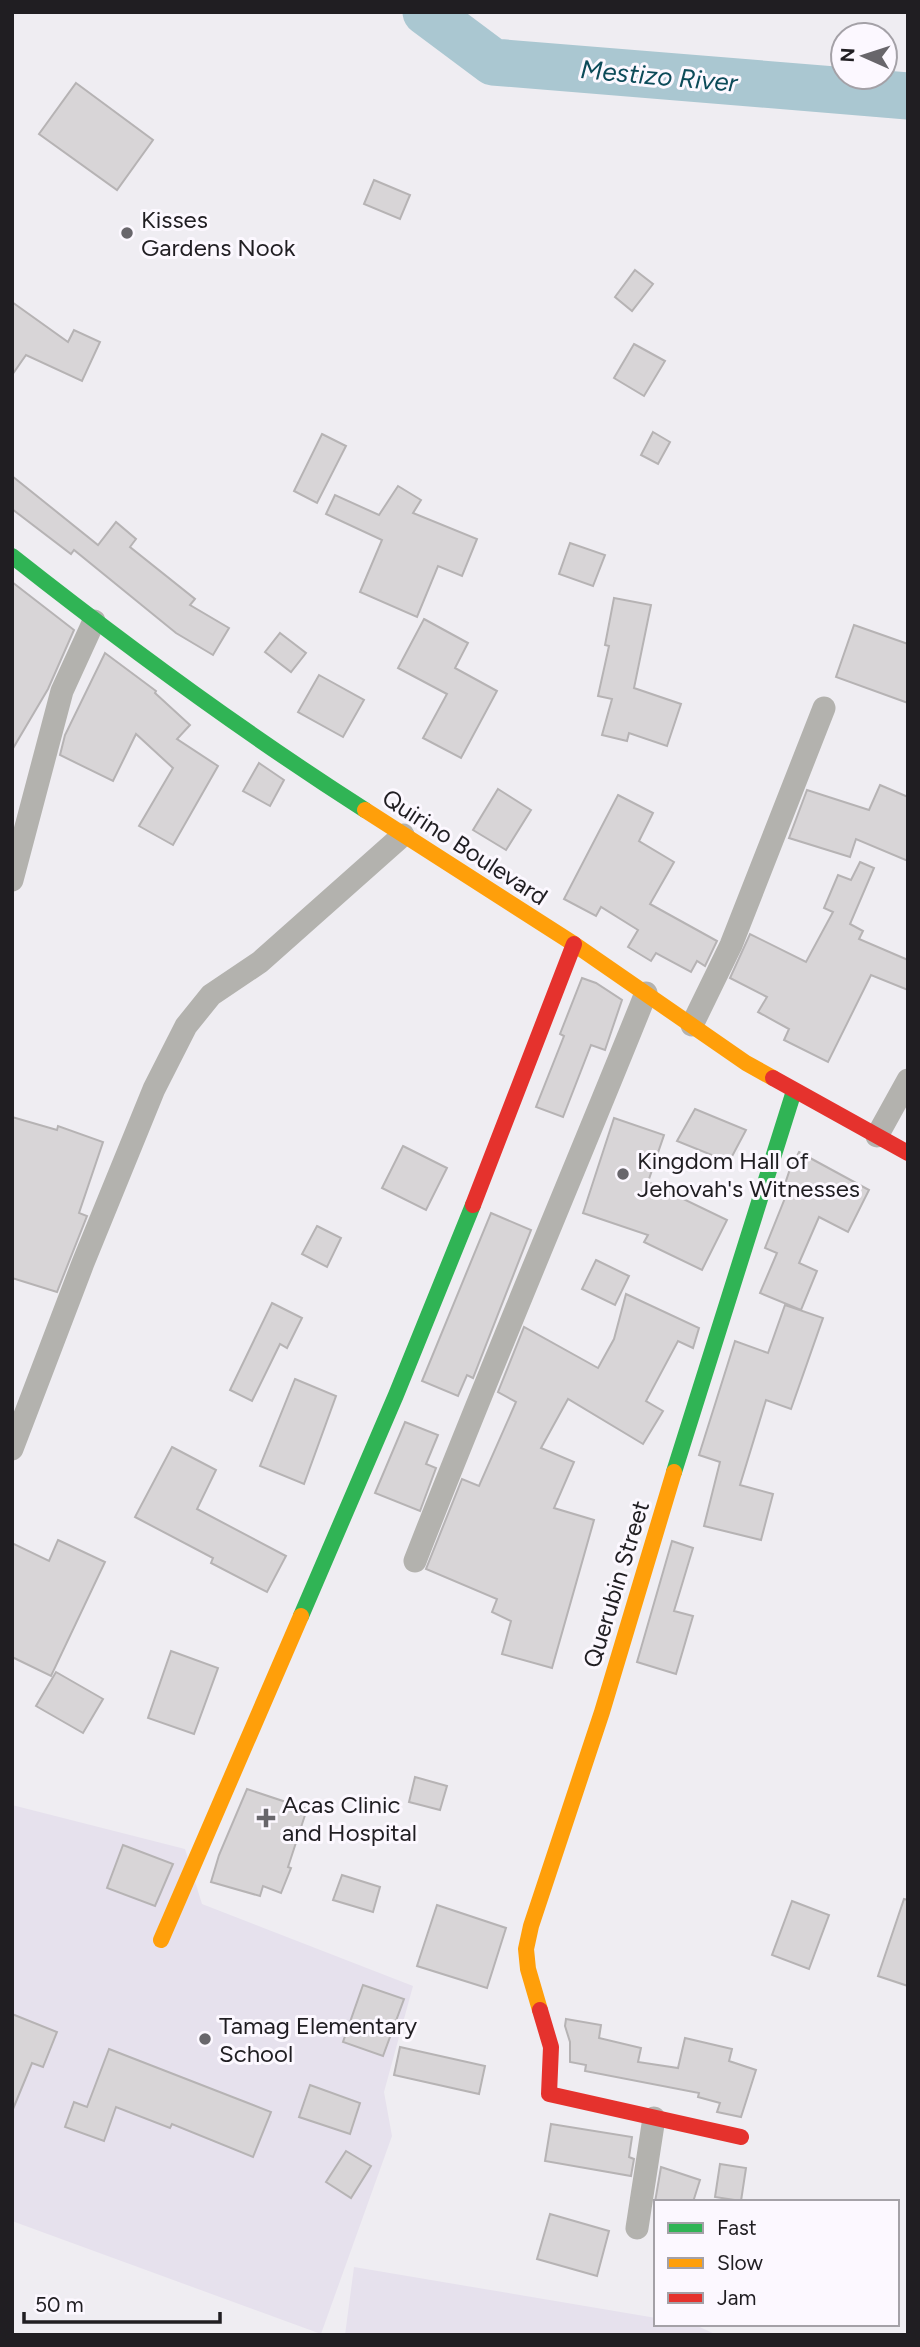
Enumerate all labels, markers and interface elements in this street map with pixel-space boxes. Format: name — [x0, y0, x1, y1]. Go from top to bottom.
north arrow — [829, 21, 899, 91]
text: N — [836, 47, 859, 63]
water label: Mestizo River — [579, 53, 740, 99]
place label: Kisses Gardens Nook — [141, 205, 296, 262]
marker: Kisses Gardens Nook — [119, 225, 135, 241]
street label: Quirino Boulevard — [377, 783, 553, 911]
place label: Kingdom Hall of Jehovah's Witnesses — [637, 1146, 860, 1203]
marker: Kingdom Hall of Jehovah's Witnesses — [615, 1166, 631, 1182]
street label: Querubin Street — [577, 1497, 655, 1671]
place label: Acas Clinic and Hospital — [282, 1790, 417, 1847]
marker: Acas Clinic and Hospital — [256, 1808, 276, 1828]
place label: Tamag Elementary School — [219, 2011, 418, 2068]
marker: Tamag Elementary School — [197, 2031, 213, 2047]
legend — [654, 2200, 899, 2326]
text: Fast — [717, 2215, 757, 2240]
text: Slow — [717, 2250, 763, 2275]
scale bar — [24, 2280, 220, 2324]
text: Jam — [717, 2285, 756, 2310]
text: 50 m — [35, 2292, 84, 2317]

